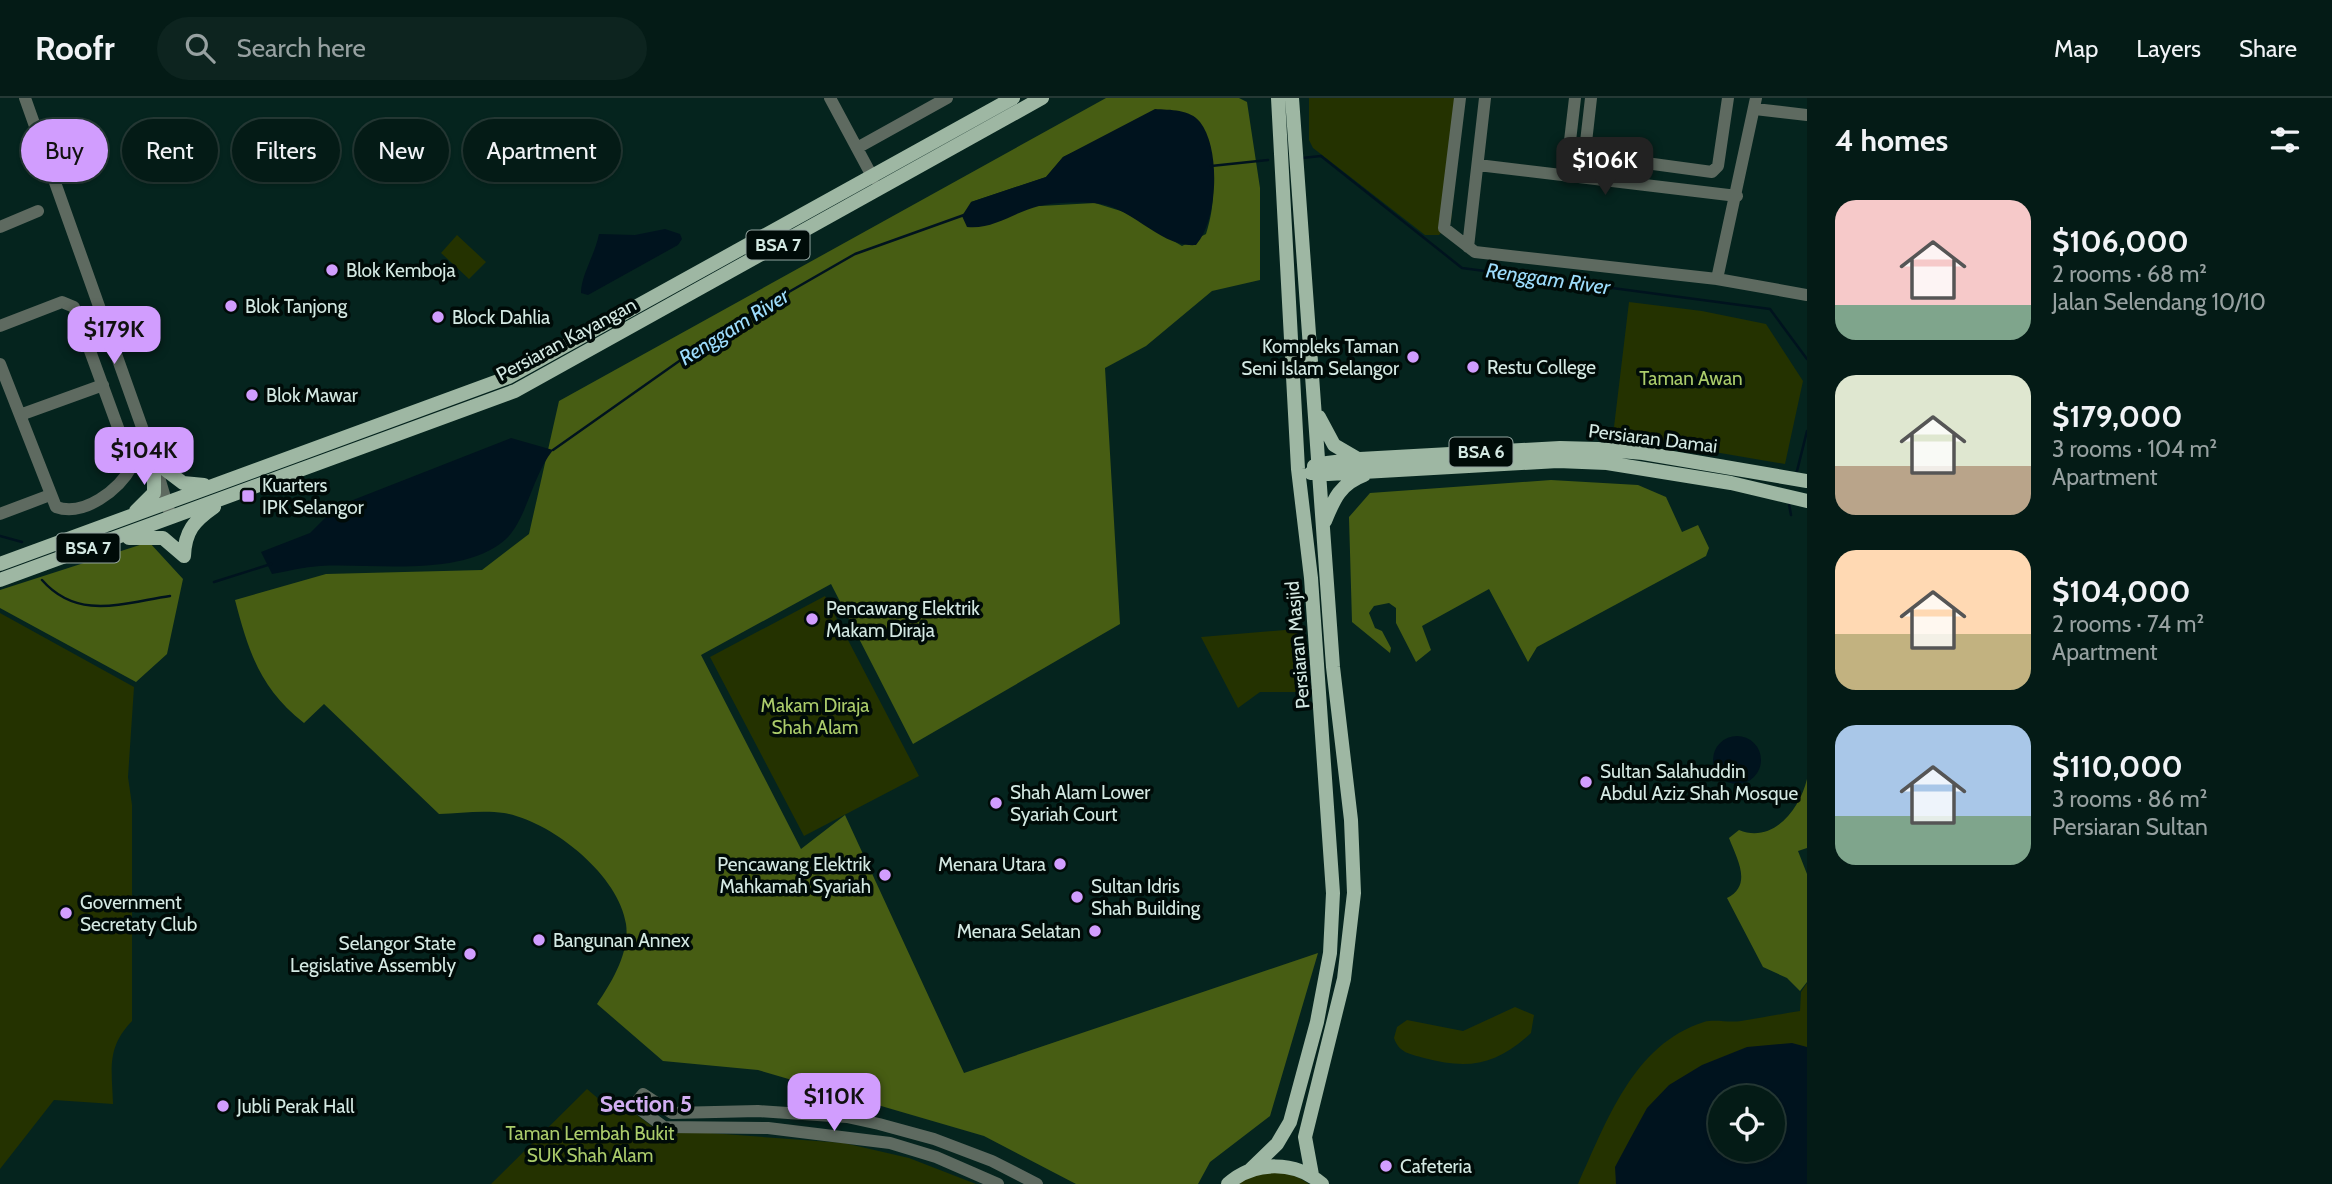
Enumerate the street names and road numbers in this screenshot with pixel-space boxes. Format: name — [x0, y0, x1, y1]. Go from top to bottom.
road number: BSA 7 — [746, 230, 810, 260]
street label: Persiaran Kayangan — [492, 293, 640, 386]
street label: Persiaran Damai — [1587, 419, 1719, 458]
road number: BSA 6 — [1450, 438, 1512, 466]
road number: BSA 7 — [56, 534, 119, 562]
street label: Persiaran Masjid — [1280, 580, 1315, 710]

